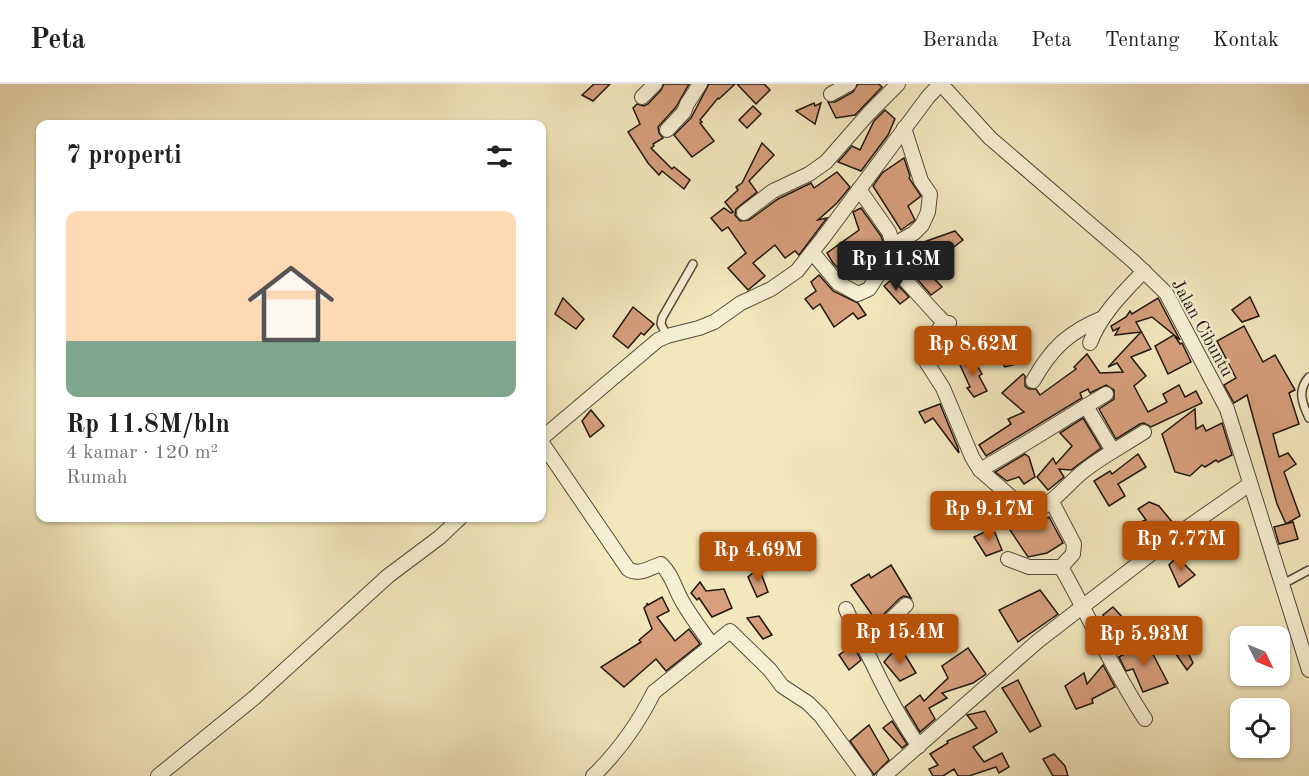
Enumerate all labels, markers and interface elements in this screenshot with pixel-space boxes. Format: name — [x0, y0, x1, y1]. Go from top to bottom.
text: Peta — [30, 27, 86, 55]
text: Beranda — [922, 30, 998, 51]
text: Peta — [1031, 30, 1072, 51]
text: Tentang — [1105, 30, 1180, 51]
text: Kontak — [1213, 30, 1279, 51]
icon: filters — [483, 140, 516, 173]
text: 7 properti — [66, 143, 182, 169]
pin: Rp 11.8M — [834, 241, 958, 292]
icon: home — [237, 250, 345, 358]
text: Rp 11.8M — [851, 250, 941, 270]
street label: Jalan Cibuntu — [1168, 276, 1236, 380]
pin: Rp 8.62M — [911, 326, 1035, 377]
text: Rp 8.62M — [928, 335, 1018, 355]
text: Rp 11.8M/bln — [66, 412, 230, 438]
text: 4 kamar · 120 m² — [66, 443, 218, 463]
text: Rumah — [66, 468, 128, 488]
pin: Rp 9.17M — [927, 491, 1051, 542]
text: Rp 9.17M — [944, 500, 1034, 520]
pin: Rp 7.77M — [1119, 521, 1243, 572]
text: Rp 7.77M — [1136, 530, 1226, 550]
pin: Rp 4.69M — [696, 532, 820, 583]
text: Rp 4.69M — [713, 541, 803, 561]
pin: Rp 15.4M — [838, 614, 962, 665]
pin: Rp 5.93M — [1082, 616, 1206, 667]
text: Rp 15.4M — [855, 623, 945, 643]
text: Rp 5.93M — [1099, 625, 1189, 645]
north arrow — [1230, 626, 1290, 686]
map controls — [1230, 626, 1290, 758]
button: locate — [1230, 698, 1290, 758]

